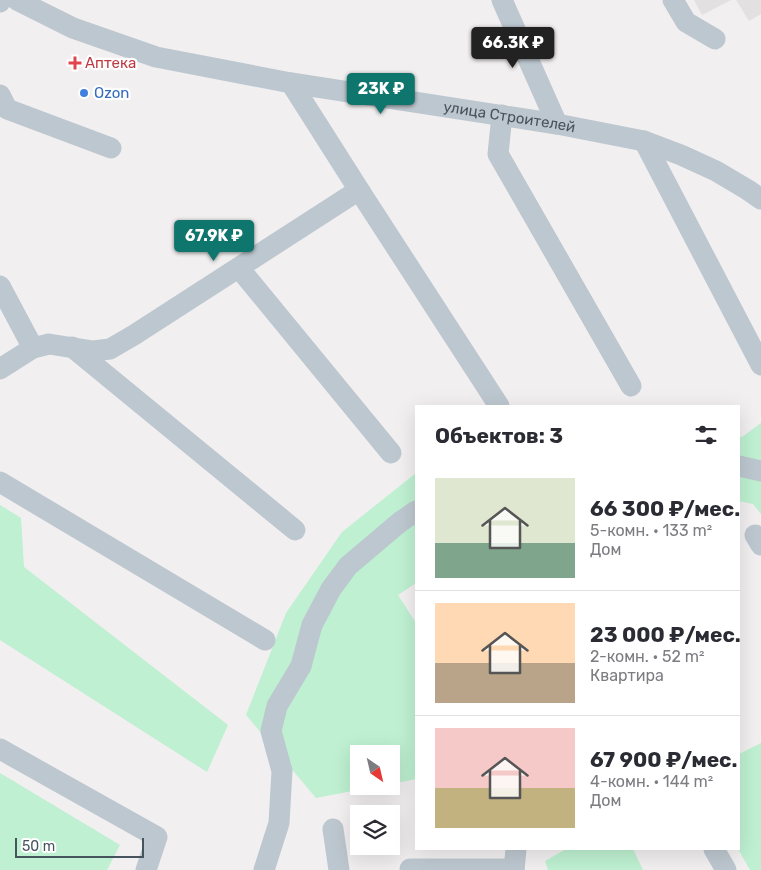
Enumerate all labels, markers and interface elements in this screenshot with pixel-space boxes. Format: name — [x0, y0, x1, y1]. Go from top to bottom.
pin: 66.3K ₽ — [467, 27, 559, 69]
text: 66.3K ₽ — [482, 33, 544, 52]
place label: Аптека — [85, 54, 136, 72]
marker: Аптека — [69, 57, 81, 69]
pin: 23K ₽ — [346, 72, 416, 115]
text: 23K ₽ — [358, 79, 404, 98]
place label: Ozon — [94, 84, 129, 102]
marker: Ozon — [78, 87, 90, 99]
street label: улица Строителей — [442, 98, 577, 136]
pin: 67.9K ₽ — [168, 220, 260, 262]
text: 67.9K ₽ — [185, 226, 243, 245]
icon: filters — [692, 421, 720, 449]
text: Объектов: 3 — [435, 423, 563, 448]
text: 66 300 ₽/мес. — [590, 496, 740, 521]
icon: home — [475, 498, 535, 558]
text: 5-комн. · 133 m² — [590, 521, 712, 540]
text: Дом — [590, 540, 621, 559]
text: 23 000 ₽/мес. — [590, 622, 741, 647]
icon: home — [475, 623, 535, 683]
text: 2-комн. · 52 m² — [590, 647, 704, 666]
text: Квартира — [590, 666, 664, 685]
north arrow — [350, 745, 400, 795]
map controls — [350, 745, 400, 855]
text: 67 900 ₽/мес. — [590, 747, 737, 772]
icon: home — [475, 748, 535, 808]
text: 4-комн. · 144 m² — [590, 772, 713, 791]
text: Дом — [590, 791, 621, 810]
button: layers — [350, 805, 400, 855]
scale bar — [15, 835, 144, 858]
text: 50 m — [22, 838, 55, 855]

